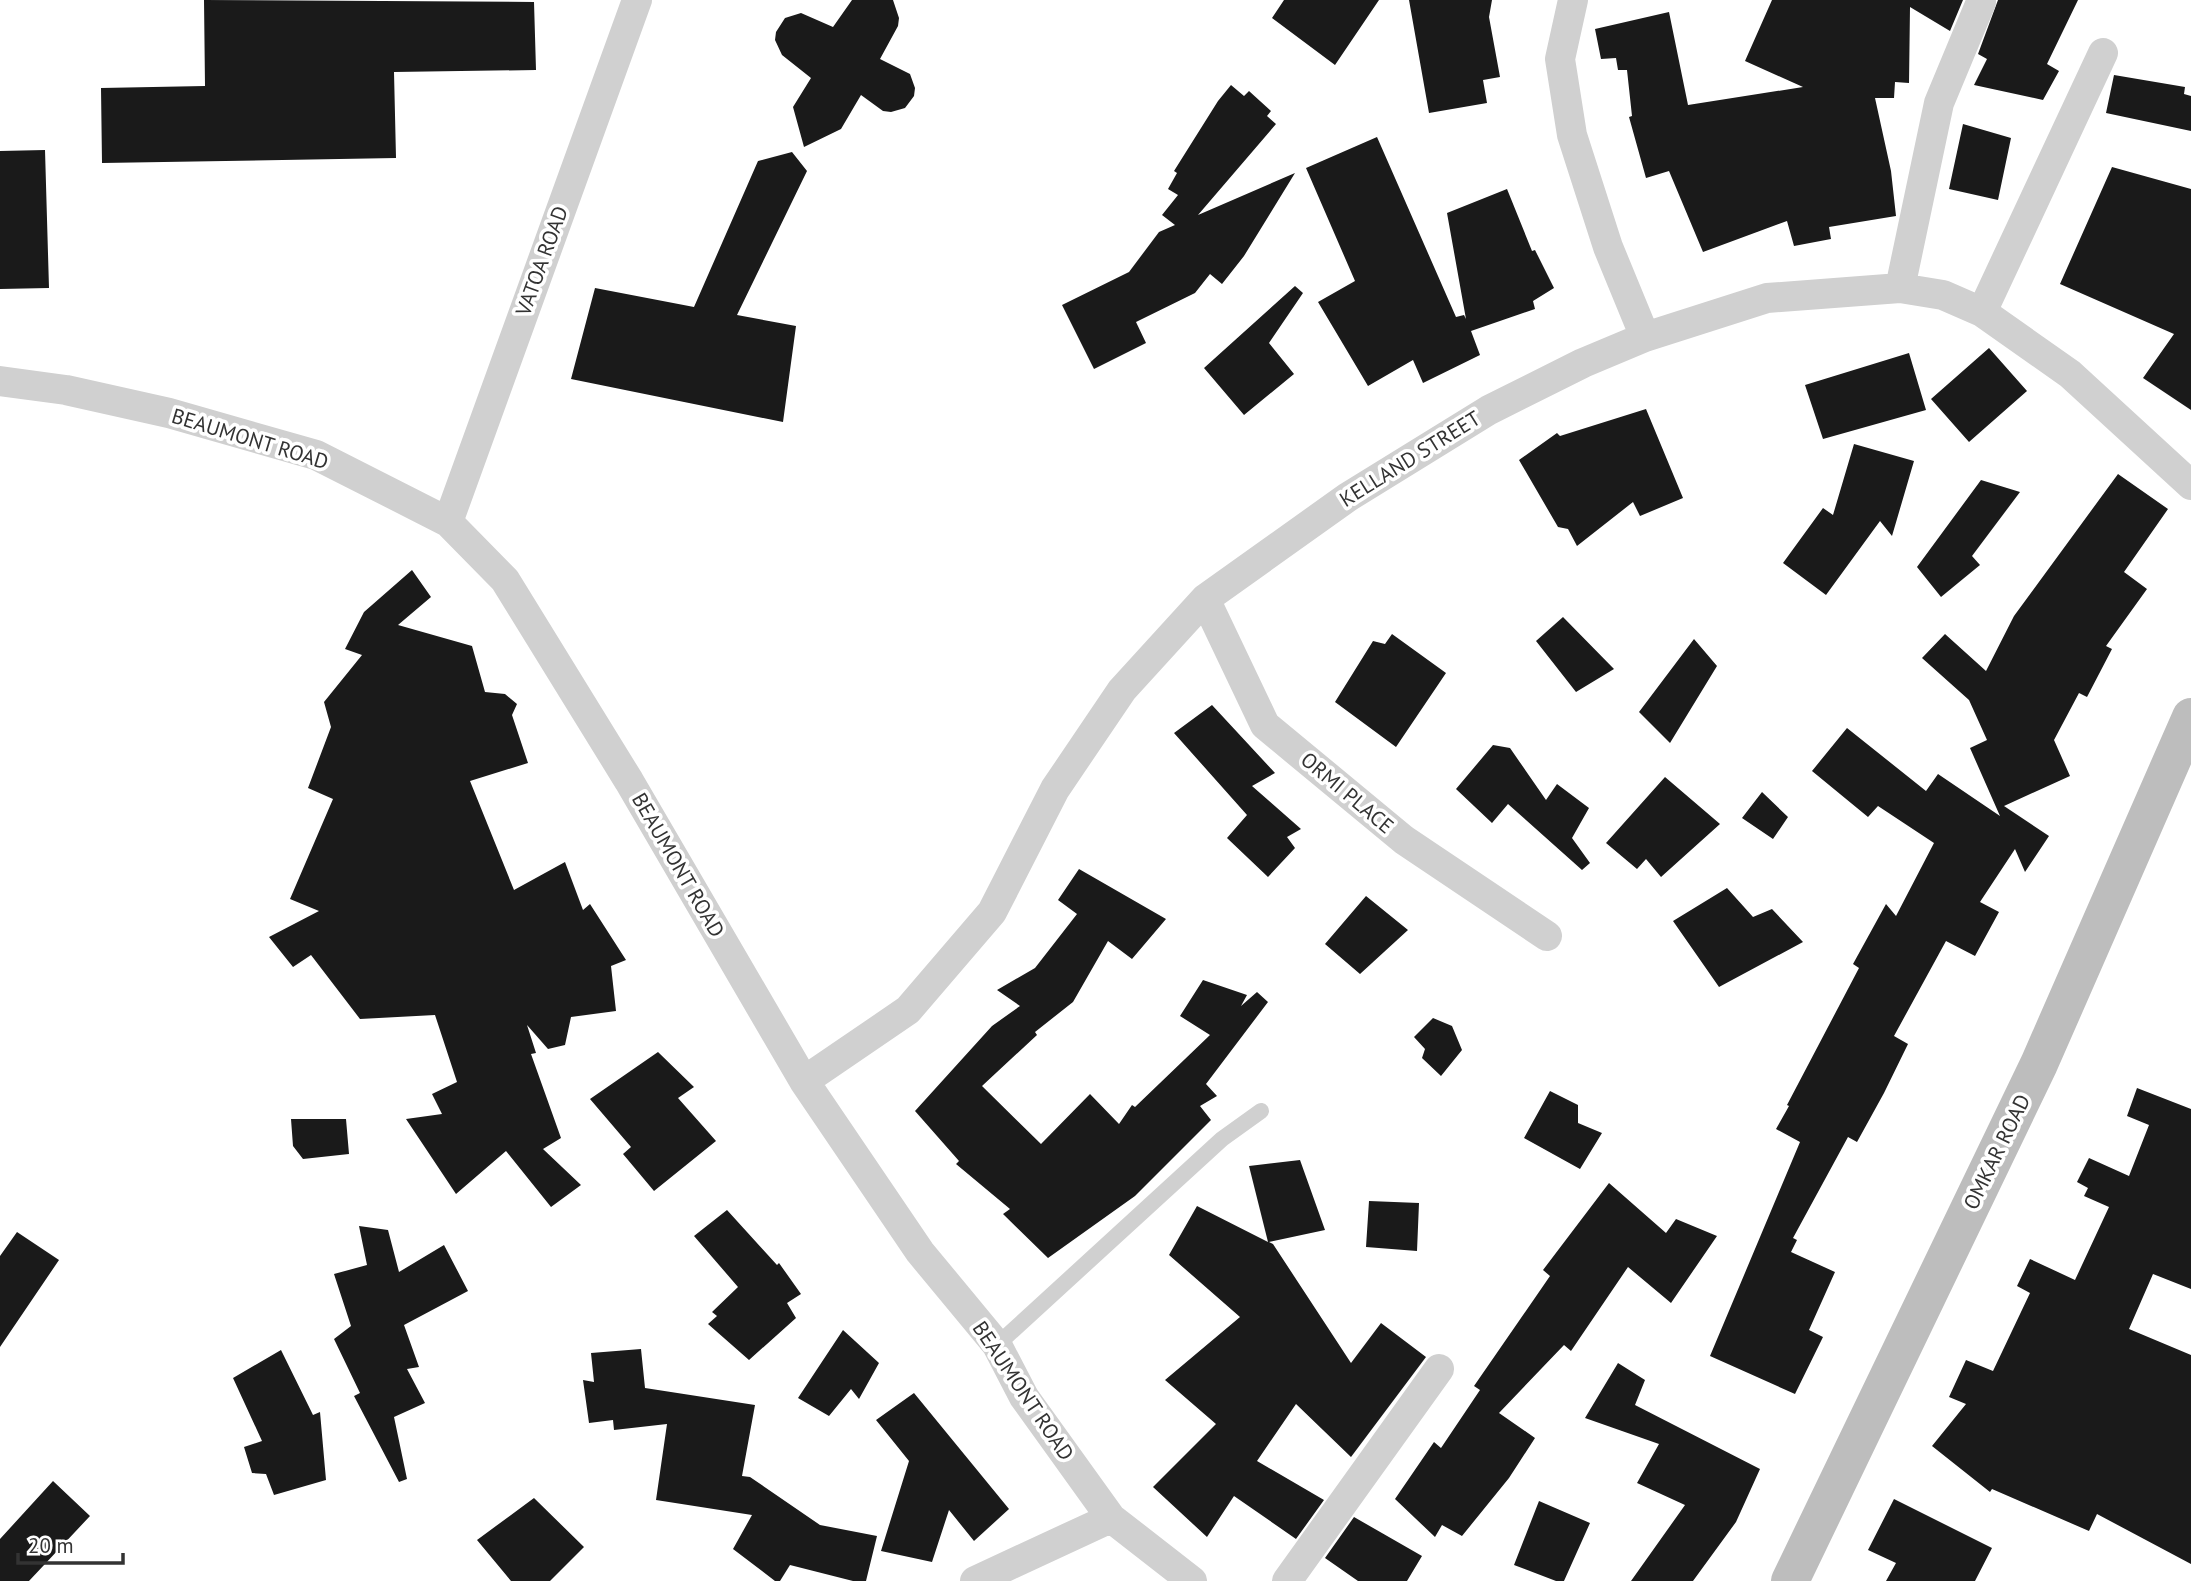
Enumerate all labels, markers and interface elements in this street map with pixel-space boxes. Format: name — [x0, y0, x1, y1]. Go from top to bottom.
street label: VATOA ROAD — [509, 202, 574, 320]
street label: BEAUMONT ROAD — [169, 402, 332, 475]
street label: KELLAND STREET — [1334, 404, 1486, 513]
street label: ORMI PLACE — [1295, 746, 1399, 839]
street label: BEAUMONT ROAD — [626, 788, 731, 942]
street label: OMKAR ROAD — [1957, 1090, 2036, 1214]
street label: BEAUMONT ROAD — [967, 1316, 1080, 1466]
scale bar — [18, 1522, 122, 1566]
text: 20 m — [28, 1532, 74, 1559]

